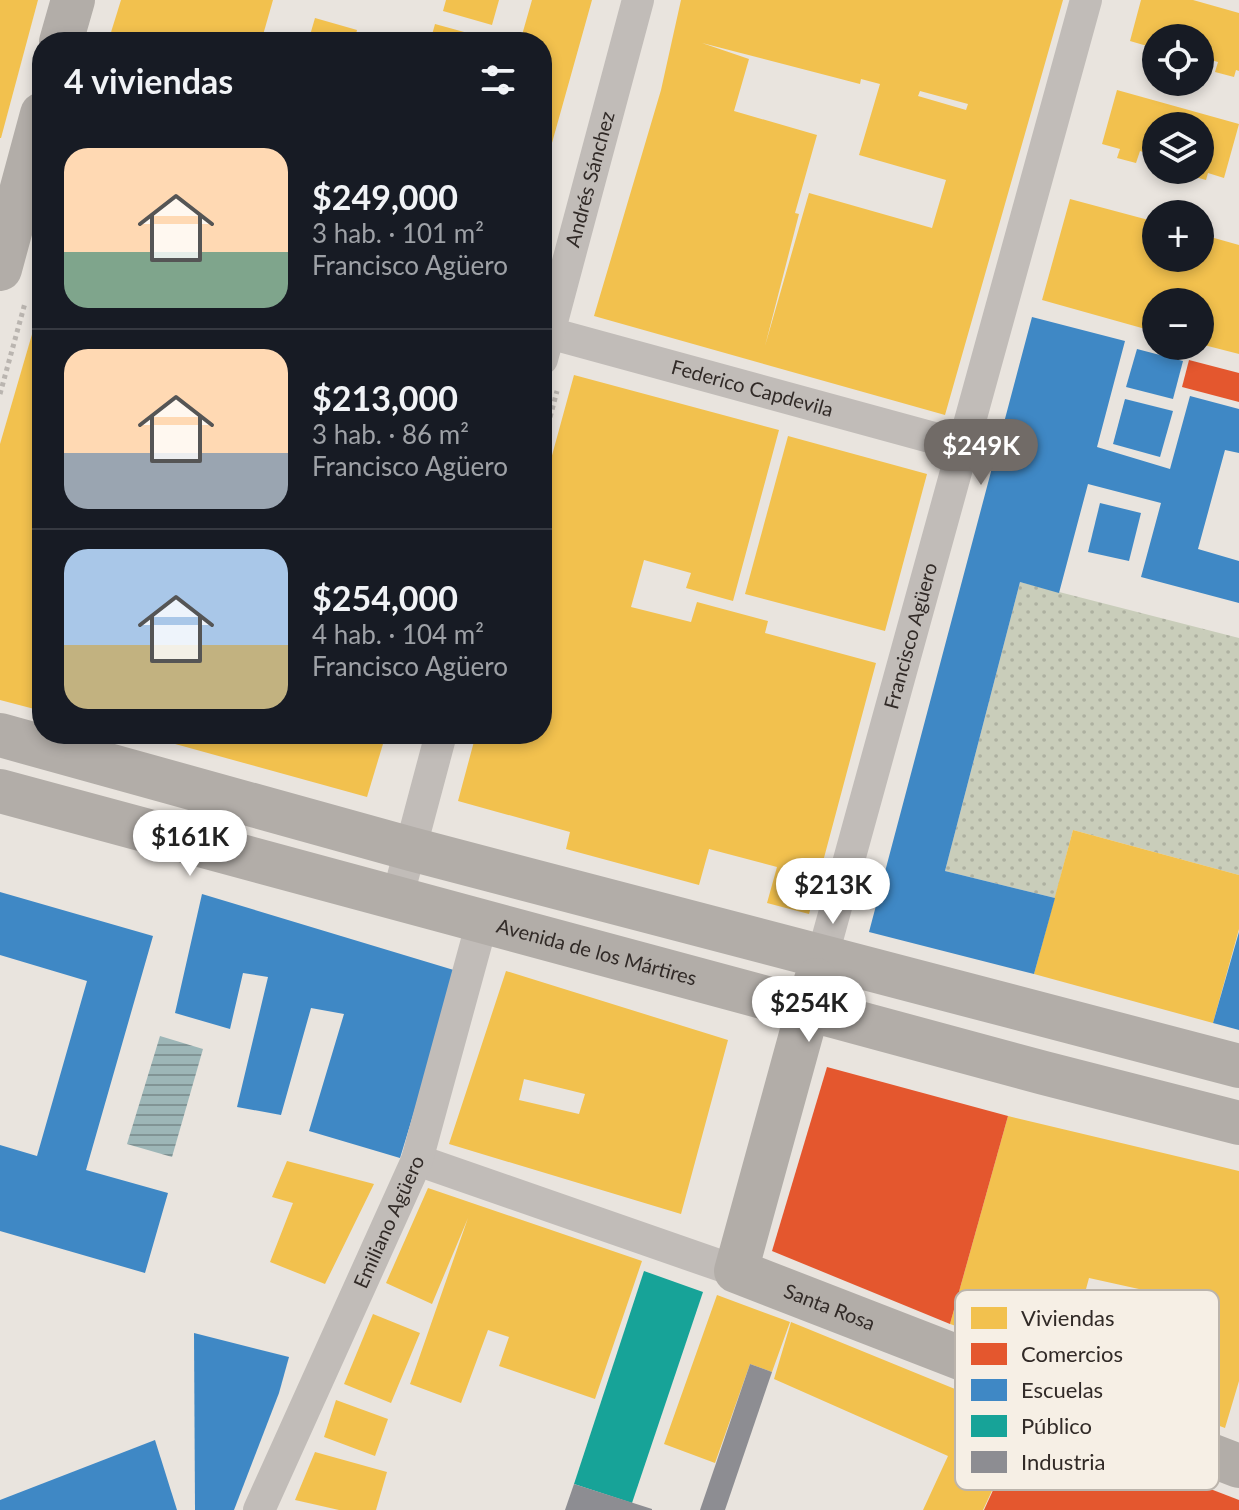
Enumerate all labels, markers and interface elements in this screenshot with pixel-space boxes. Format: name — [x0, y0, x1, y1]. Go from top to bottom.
map controls — [1142, 24, 1214, 360]
button: locate — [1142, 24, 1214, 96]
icon: filters — [476, 58, 520, 102]
text: 4 viviendas — [64, 60, 233, 101]
street label: Andrés Sánchez — [559, 109, 619, 249]
button: layers — [1142, 112, 1214, 184]
text: $249,000 — [312, 176, 458, 217]
icon: home — [128, 180, 224, 276]
button: + — [1142, 200, 1214, 272]
text: 3 hab. · 101 m² — [312, 217, 484, 249]
text: Francisco Agüero — [312, 249, 508, 281]
button: − — [1142, 288, 1214, 360]
street label: Federico Capdevila — [669, 354, 836, 421]
text: $213,000 — [312, 377, 458, 418]
icon: home — [128, 381, 224, 477]
text: 3 hab. · 86 m² — [312, 418, 469, 450]
pin: $249K — [925, 419, 1037, 487]
text: $249K — [942, 429, 1020, 461]
text: Francisco Agüero — [312, 450, 508, 482]
street label: Francisco Agüero — [878, 560, 941, 712]
text: $254,000 — [312, 577, 458, 618]
icon: home — [128, 581, 224, 677]
text: 4 hab. · 104 m² — [312, 618, 484, 650]
text: Francisco Agüero — [312, 650, 508, 682]
pin: $161K — [134, 810, 246, 878]
text: $161K — [151, 820, 229, 852]
pin: $213K — [777, 858, 889, 926]
text: $213K — [794, 868, 872, 900]
street label: Avenida de los Mártires — [494, 913, 700, 990]
pin: $254K — [753, 976, 865, 1044]
text: $254K — [770, 986, 848, 1018]
street label: Emiliano Agüero — [348, 1152, 428, 1292]
street label: Santa Rosa — [781, 1278, 879, 1335]
legend — [955, 1290, 1219, 1490]
text: Viviendas — [1021, 1304, 1114, 1331]
text: Comercios — [1021, 1340, 1123, 1367]
text: Escuelas — [1021, 1376, 1103, 1403]
text: Público — [1021, 1412, 1092, 1439]
text: Industria — [1021, 1448, 1106, 1475]

